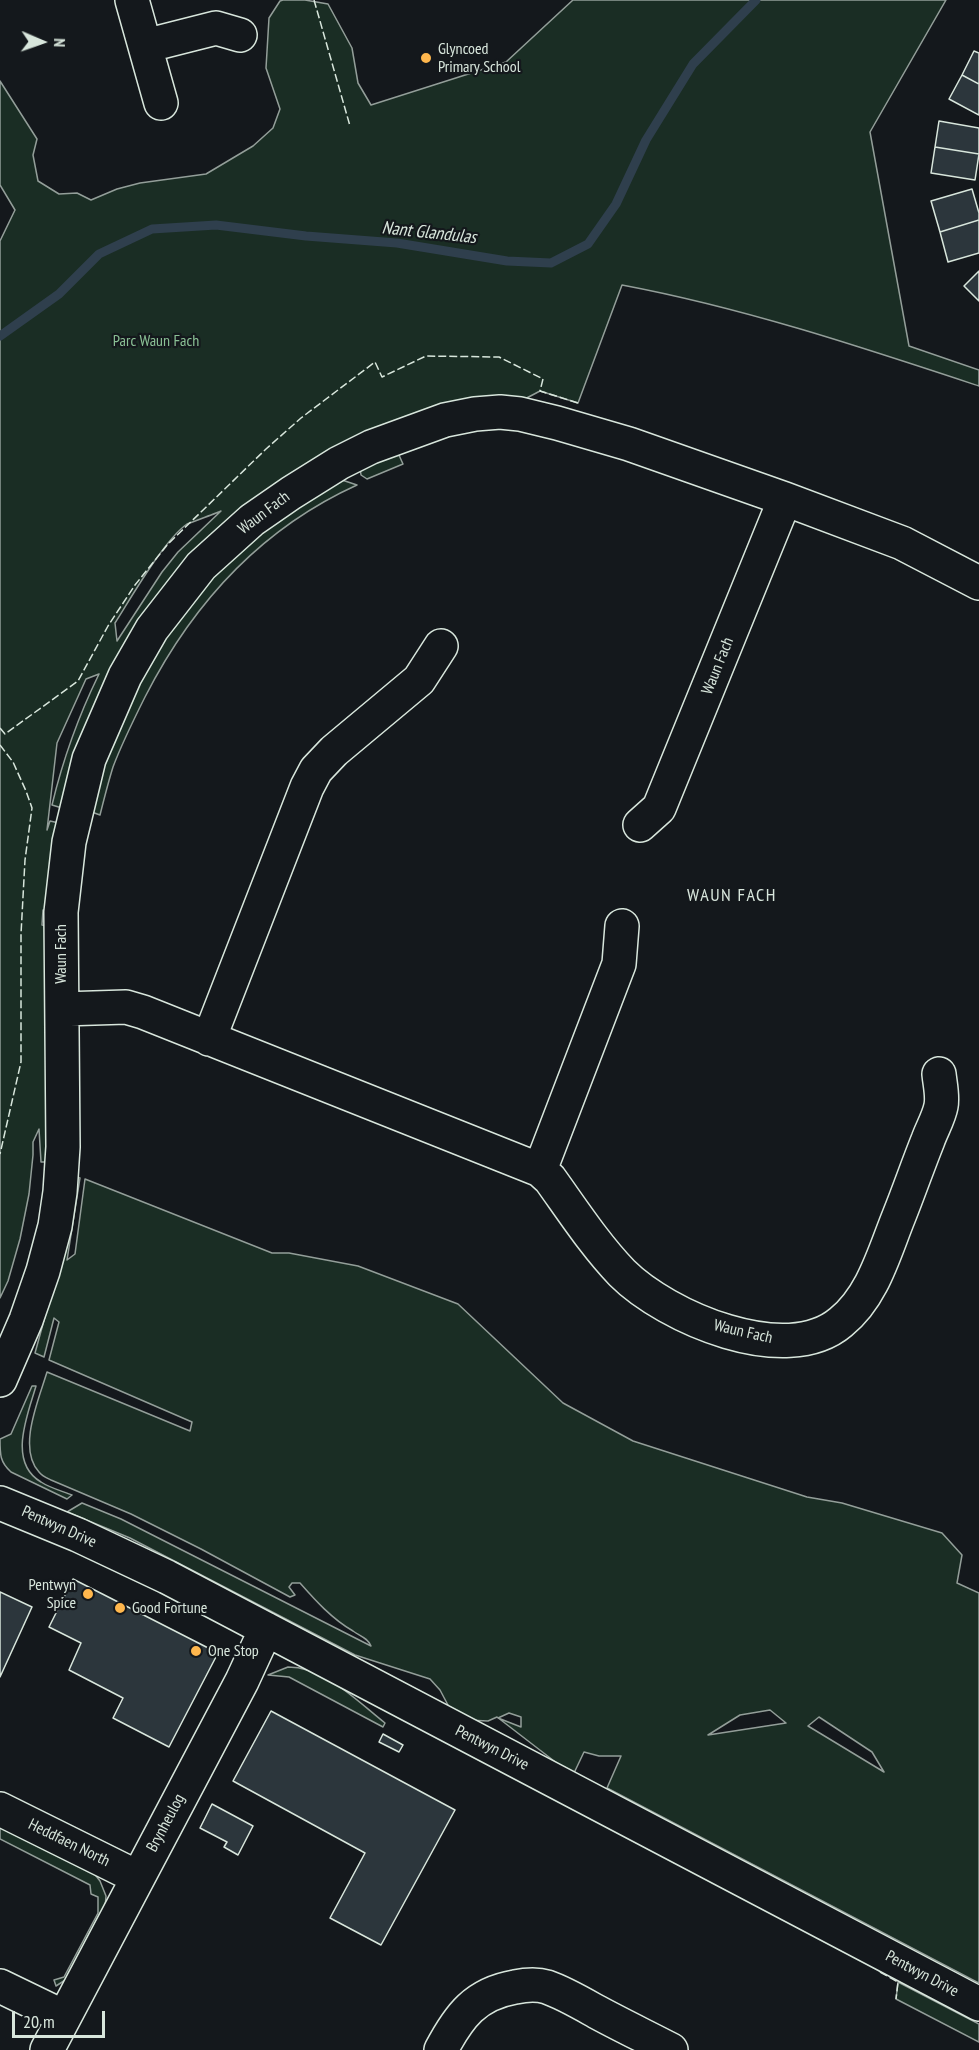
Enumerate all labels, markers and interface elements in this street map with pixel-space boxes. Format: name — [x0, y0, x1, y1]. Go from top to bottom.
north arrow — [12, 12, 72, 72]
text: N — [50, 38, 70, 47]
place label: Glyncoed Primary School — [438, 39, 520, 77]
marker: Glyncoed Primary School — [419, 51, 433, 65]
water label: Nant Glandulas — [381, 217, 477, 249]
park label: Parc Waun Fach — [113, 331, 199, 351]
street label: Waun Fach — [234, 487, 294, 539]
street label: Waun Fach — [698, 635, 738, 697]
district label: WAUN FACH — [687, 885, 777, 907]
street label: Waun Fach — [51, 924, 71, 984]
street label: Waun Fach — [712, 1316, 774, 1348]
street label: Pentwyn Drive — [19, 1502, 99, 1552]
place label: Pentwyn Spice — [29, 1575, 76, 1613]
marker: Pentwyn Spice — [81, 1587, 95, 1601]
place label: Good Fortune — [132, 1598, 207, 1618]
marker: Good Fortune — [113, 1601, 127, 1615]
place label: One Stop — [208, 1641, 259, 1661]
marker: One Stop — [189, 1644, 203, 1658]
street label: Pentwyn Drive — [452, 1721, 532, 1775]
street label: Brynheulog — [143, 1791, 189, 1855]
street label: Heddfaen North — [25, 1815, 113, 1871]
street label: Pentwyn Drive — [882, 1947, 962, 2001]
scale bar — [15, 1999, 108, 2037]
text: 20 m — [23, 2010, 55, 2033]

